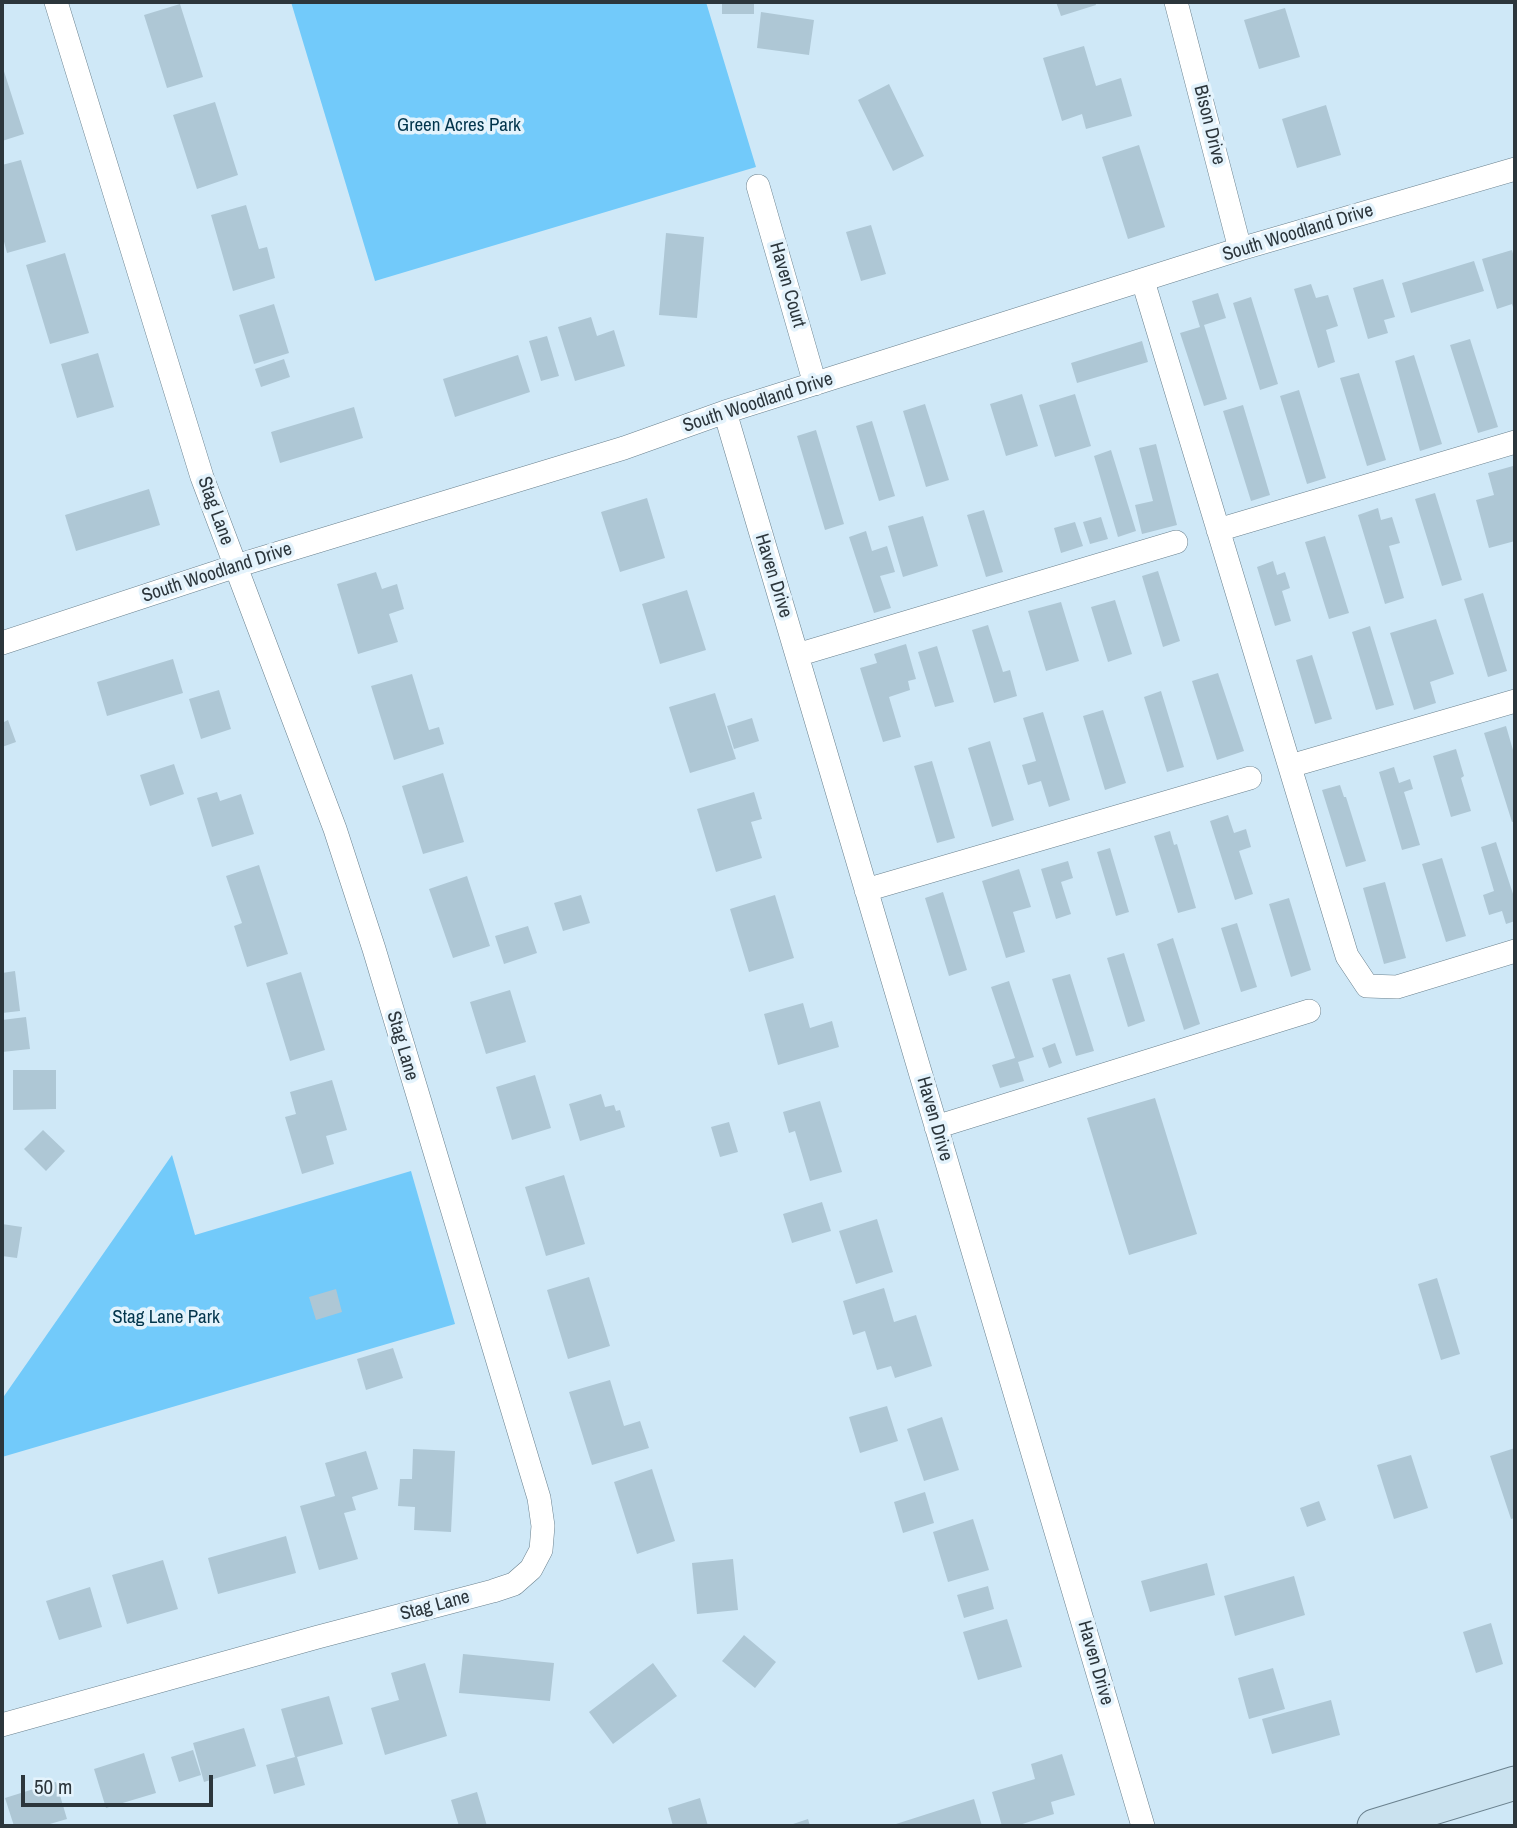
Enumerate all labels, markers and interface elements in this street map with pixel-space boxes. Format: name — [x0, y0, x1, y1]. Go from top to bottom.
street label: Bison Drive — [1188, 83, 1230, 167]
park label: Green Acres Park — [397, 115, 521, 137]
street label: South Woodland Drive — [1220, 199, 1376, 267]
street label: Haven Court — [764, 240, 810, 330]
street label: South Woodland Drive — [680, 368, 836, 438]
street label: Stag Lane — [192, 474, 238, 548]
street label: Haven Drive — [749, 531, 797, 621]
street label: South Woodland Drive — [139, 538, 295, 608]
street label: Stag Lane — [381, 1009, 423, 1083]
street label: Haven Drive — [911, 1074, 957, 1164]
park label: Stag Lane Park — [112, 1307, 220, 1329]
street label: Stag Lane — [398, 1586, 472, 1626]
street label: Haven Drive — [1072, 1618, 1118, 1708]
scale bar — [24, 1762, 217, 1806]
text: 50 m — [34, 1772, 72, 1801]

